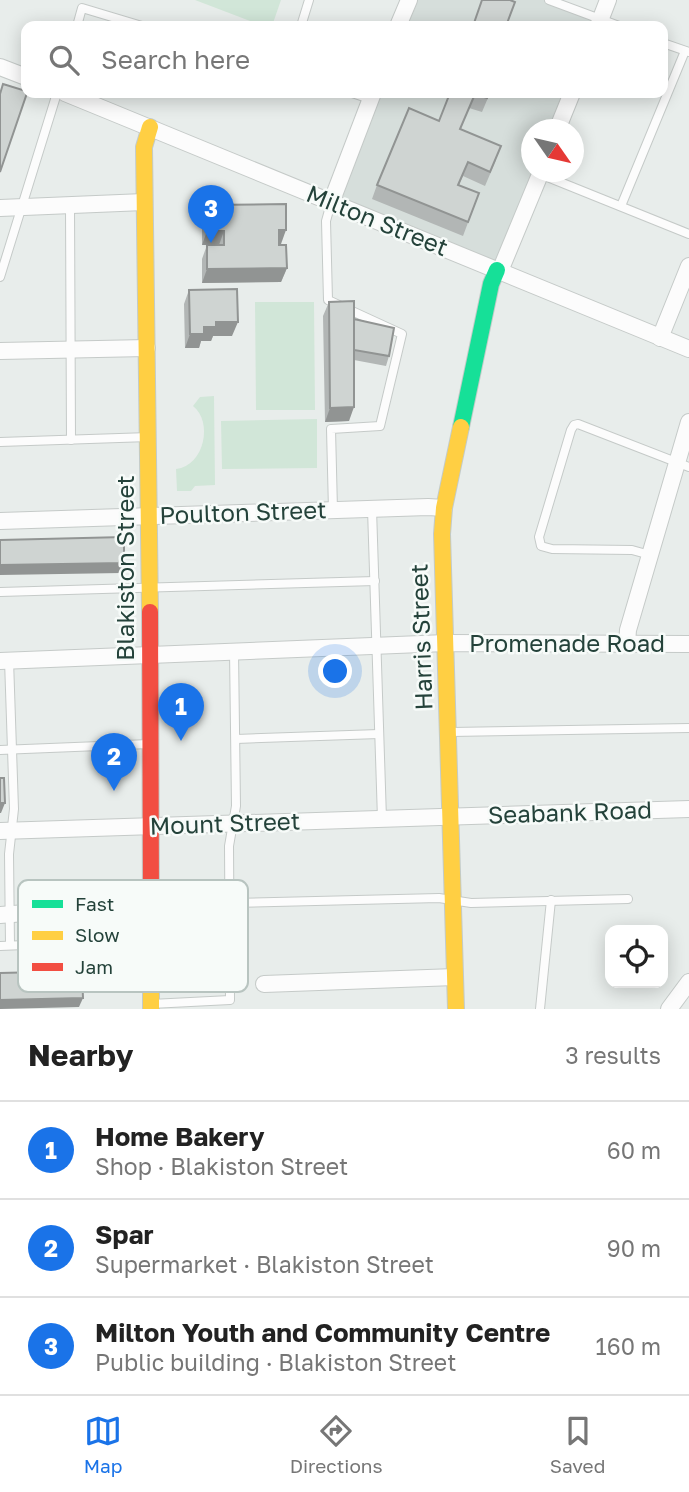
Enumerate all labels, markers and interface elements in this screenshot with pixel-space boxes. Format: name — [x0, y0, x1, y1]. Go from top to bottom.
search box — [21, 21, 668, 98]
icon: search — [45, 41, 83, 79]
text: Search here — [101, 44, 250, 75]
north arrow — [521, 119, 584, 182]
street label: Milton Street — [303, 178, 453, 261]
pin: 3 — [188, 185, 234, 243]
street label: Blakiston Street — [110, 475, 139, 661]
street label: Poulton Street — [159, 494, 327, 529]
street label: Harris Street — [403, 563, 438, 711]
street label: Promenade Road — [469, 628, 665, 657]
your location — [318, 654, 352, 688]
pin: 1 — [158, 683, 204, 741]
pin: 2 — [91, 733, 137, 791]
street label: Seabank Road — [487, 794, 653, 829]
street label: Mount Street — [149, 805, 301, 840]
legend — [18, 880, 248, 992]
text: Fast — [75, 892, 114, 915]
text: Slow — [75, 923, 120, 946]
map controls — [605, 925, 668, 988]
button: locate — [605, 925, 668, 988]
text: Jam — [75, 955, 113, 978]
text: Nearby — [28, 1037, 133, 1073]
text: 3 results — [565, 1041, 661, 1069]
text: Home Bakery — [95, 1121, 265, 1152]
text: 1 — [45, 1136, 57, 1164]
text: 60 m — [607, 1136, 661, 1164]
text: Shop · Blakiston Street — [95, 1152, 348, 1180]
text: Spar — [95, 1219, 154, 1250]
text: 2 — [44, 1234, 58, 1262]
text: 90 m — [607, 1234, 661, 1262]
text: Supermarket · Blakiston Street — [95, 1250, 434, 1278]
text: Milton Youth and Community Centre — [95, 1317, 550, 1348]
text: 3 — [44, 1332, 58, 1360]
text: 160 m — [596, 1332, 661, 1360]
text: Public building · Blakiston Street — [95, 1348, 456, 1376]
tab: Map — [84, 1412, 122, 1477]
tab: Directions — [290, 1412, 383, 1477]
tab: Saved — [550, 1412, 605, 1477]

